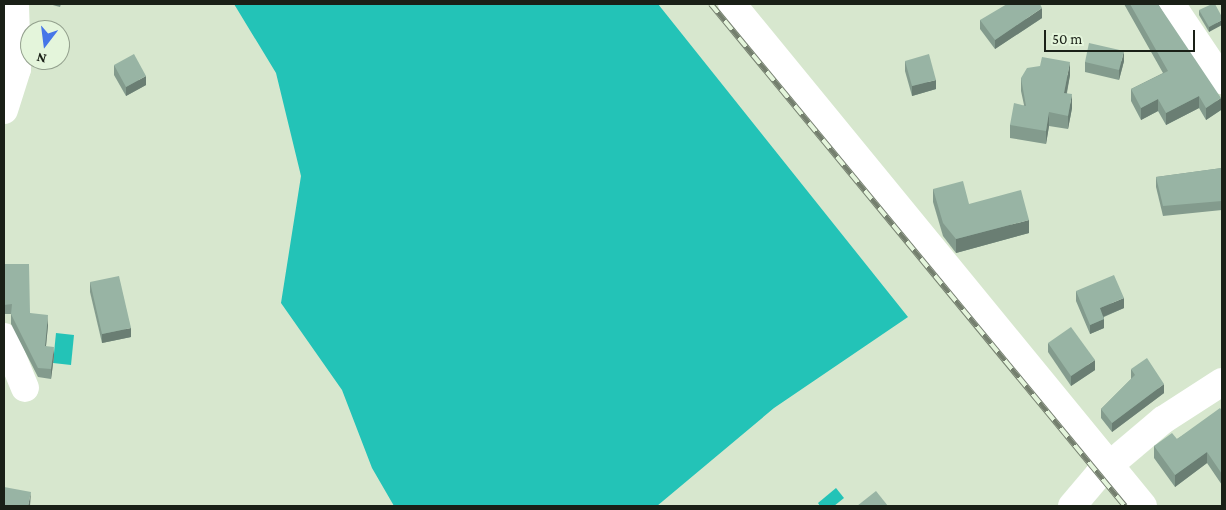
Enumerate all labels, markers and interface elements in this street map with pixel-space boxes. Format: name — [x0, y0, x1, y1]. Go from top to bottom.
north arrow — [20, 20, 70, 70]
scale bar — [1046, 20, 1197, 52]
text: 50 m — [1052, 31, 1082, 47]
text: N — [35, 50, 48, 67]

